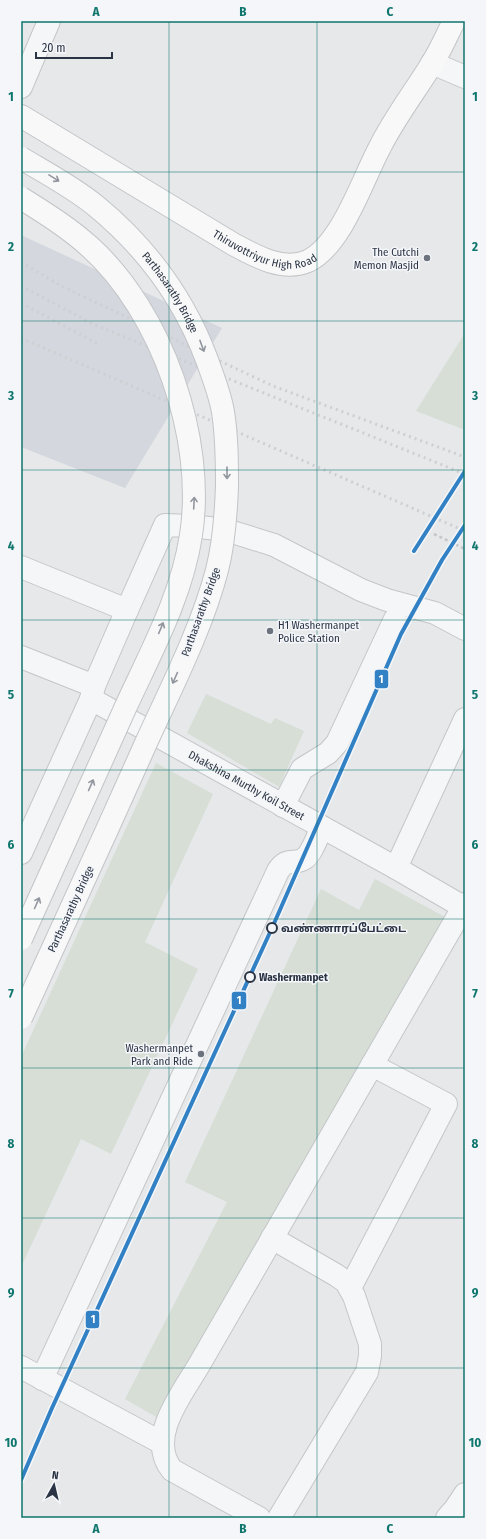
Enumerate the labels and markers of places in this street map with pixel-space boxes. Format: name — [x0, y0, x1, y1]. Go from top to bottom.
place label: The Cutchi Memon Masjid — [354, 246, 419, 272]
marker: The Cutchi Memon Masjid — [422, 253, 432, 263]
place label: H1 Washermanpet Police Station — [278, 619, 359, 645]
marker: H1 Washermanpet Police Station — [265, 626, 275, 636]
marker: வண்ணாரப்பேட்டை — [266, 922, 278, 934]
place label: வண்ணாரப்பேட்டை — [281, 922, 406, 935]
marker: Washermanpet — [244, 971, 256, 983]
place label: Washermanpet — [259, 971, 328, 984]
place label: Washermanpet Park and Ride — [125, 1042, 193, 1068]
marker: Washermanpet Park and Ride — [196, 1049, 206, 1059]

